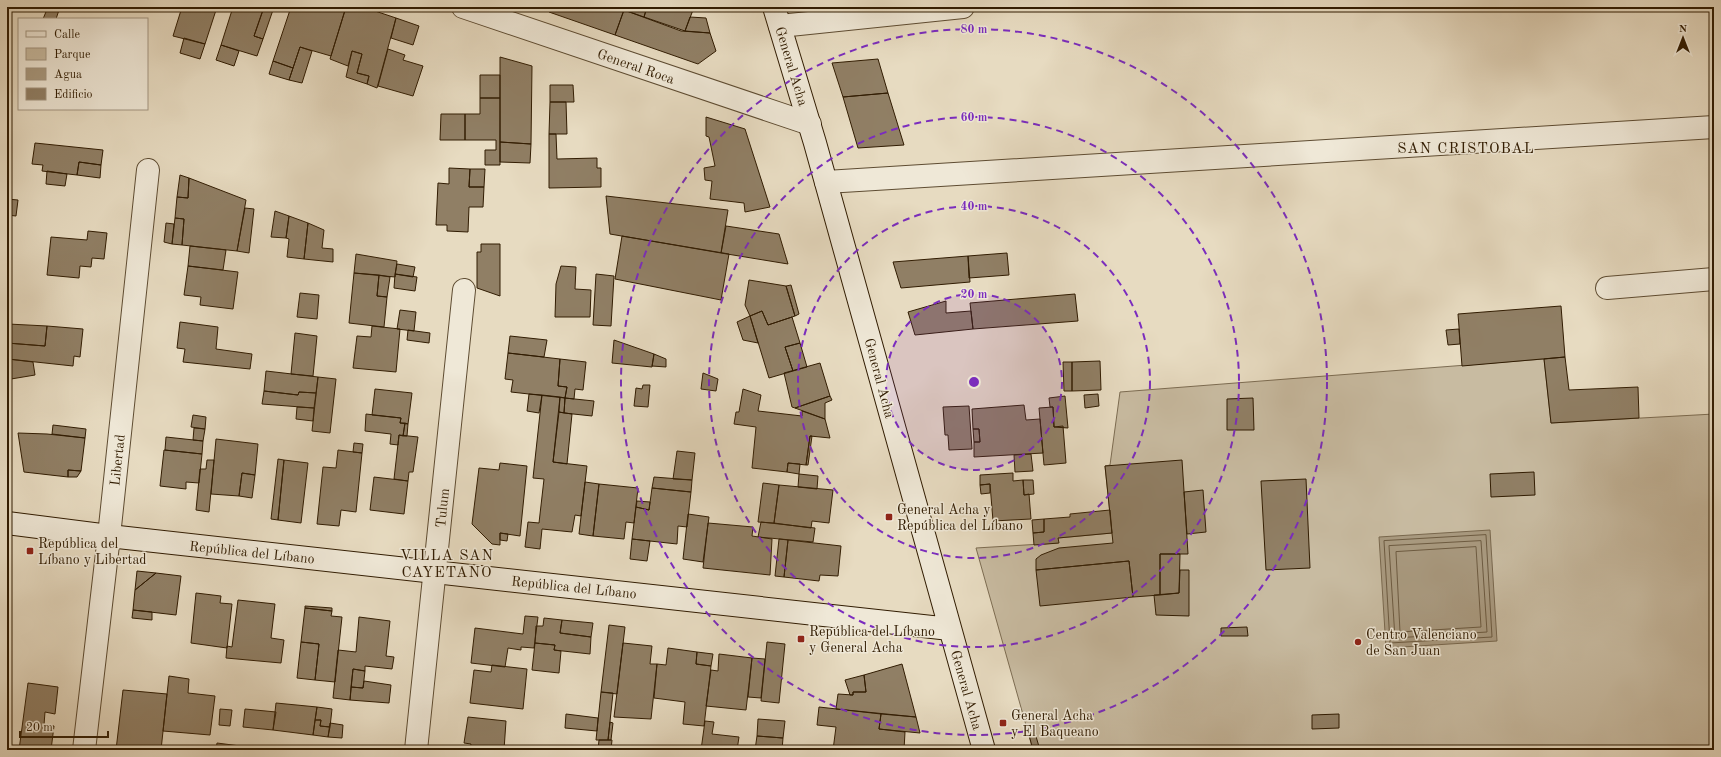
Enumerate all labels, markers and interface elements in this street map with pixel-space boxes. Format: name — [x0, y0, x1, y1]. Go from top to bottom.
legend — [18, 18, 148, 110]
north arrow — [1663, 18, 1703, 58]
text: 80 m — [961, 24, 988, 36]
text: N — [1679, 24, 1688, 35]
street label: General Acha — [772, 25, 810, 108]
text: Calle — [54, 29, 80, 41]
street label: General Roca — [595, 47, 676, 87]
text: Parque — [54, 49, 91, 61]
text: Agua — [54, 69, 82, 81]
text: Edificio — [54, 89, 93, 101]
text: 60 m — [961, 112, 988, 124]
district label: SAN CRISTOBAL — [1397, 142, 1535, 157]
text: 40 m — [961, 201, 988, 213]
text: 20 m — [961, 289, 988, 301]
street label: General Acha — [862, 337, 896, 420]
centre of rings — [967, 375, 981, 389]
street label: Libertad — [108, 434, 128, 487]
street label: Tulum — [434, 488, 452, 529]
place label: General Acha y República del Líbano — [897, 503, 1023, 533]
marker: General Acha y República del Líbano — [884, 512, 894, 522]
place label: República del Líbano y Libertad — [38, 537, 147, 567]
street label: República del Líbano — [188, 539, 315, 567]
marker: República del Líbano y Libertad — [25, 546, 35, 556]
district label: VILLA SAN CAYETANO — [400, 549, 494, 581]
street label: República del Líbano — [510, 574, 637, 602]
place label: República del Líbano y General Acha — [809, 625, 935, 655]
place label: Centro Valenciano de San Juan — [1366, 628, 1477, 658]
marker: República del Líbano y General Acha — [796, 634, 806, 644]
marker: Centro Valenciano de San Juan — [1353, 637, 1363, 647]
street label: General Acha — [948, 649, 984, 732]
place label: General Acha y El Baqueano — [1011, 709, 1099, 739]
scale bar — [20, 713, 108, 739]
marker: General Acha y El Baqueano — [998, 718, 1008, 728]
text: 20 m — [26, 722, 53, 734]

